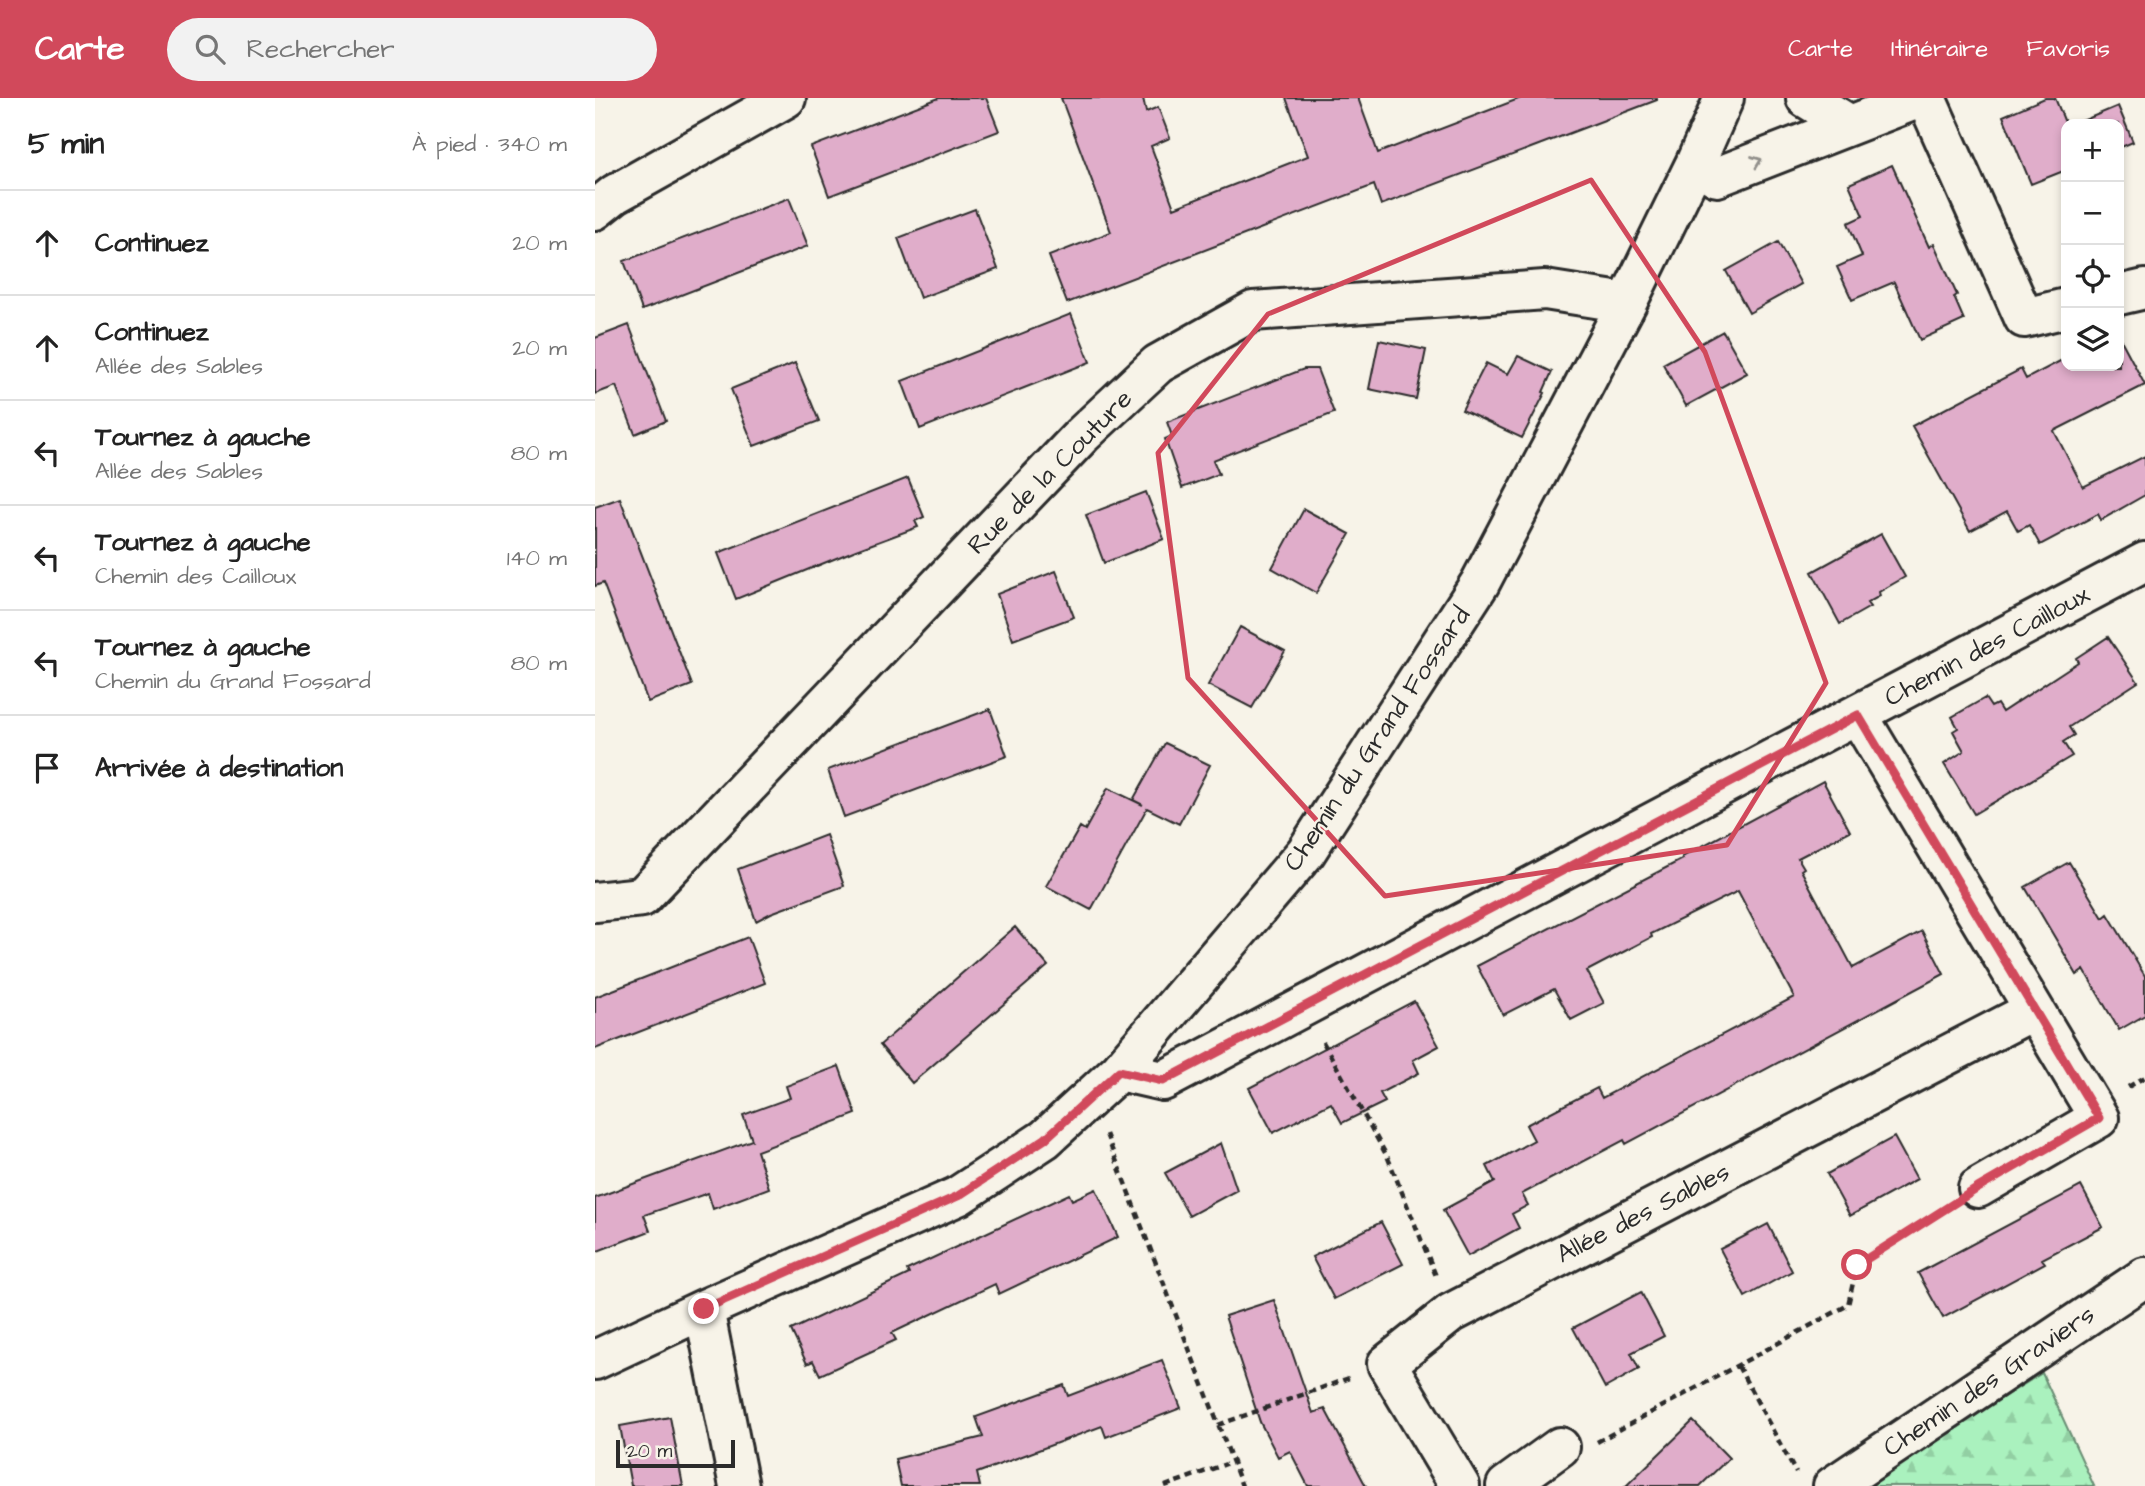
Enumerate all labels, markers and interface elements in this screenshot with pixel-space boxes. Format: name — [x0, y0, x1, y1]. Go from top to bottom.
search box — [167, 18, 657, 81]
text: Carte — [35, 26, 125, 72]
icon: search — [191, 30, 229, 68]
text: Rechercher — [247, 31, 395, 67]
text: Carte — [1788, 32, 1853, 66]
text: Itinéraire — [1891, 32, 1988, 66]
text: Favoris — [2026, 32, 2110, 66]
map controls — [2061, 119, 2124, 371]
button: + — [2061, 119, 2124, 182]
text: 5 min — [28, 123, 104, 165]
text: À pied · 340 m — [412, 128, 567, 160]
one-way arrow — [1750, 156, 1762, 170]
button: − — [2061, 182, 2124, 245]
icon: ahead — [28, 224, 66, 262]
text: Continuez — [95, 225, 209, 261]
text: 20 m — [512, 227, 567, 259]
button: locate — [2061, 245, 2124, 308]
button: layers — [2061, 308, 2124, 371]
text: Continuez — [95, 314, 209, 350]
icon: ahead — [28, 329, 66, 367]
text: 20 m — [512, 332, 567, 364]
text: Allée des Sables — [95, 350, 263, 382]
street label: Rue de la Couture — [959, 381, 1141, 563]
text: Tournez à gauche — [95, 419, 311, 455]
icon: left — [28, 434, 66, 472]
text: 80 m — [510, 437, 567, 469]
text: Allée des Sables — [95, 455, 263, 487]
text: Tournez à gauche — [95, 524, 311, 560]
icon: left — [28, 539, 66, 577]
text: 140 m — [507, 542, 567, 574]
text: Chemin des Cailloux — [95, 560, 296, 592]
street label: Chemin des Cailloux — [1878, 576, 2097, 715]
street label: Chemin du Grand Fossard — [1275, 600, 1479, 878]
text: Tournez à gauche — [95, 629, 311, 665]
icon: left — [28, 644, 66, 682]
text: 80 m — [510, 647, 567, 679]
text: Chemin du Grand Fossard — [95, 665, 371, 697]
icon: arrive — [28, 749, 66, 787]
text: Arrivée à destination — [95, 750, 343, 786]
street label: Allée des Sables — [1550, 1154, 1736, 1272]
route start — [1841, 1249, 1872, 1280]
route end — [688, 1293, 719, 1324]
street label: Chemin des Graviers — [1876, 1297, 2102, 1465]
scale bar — [616, 1437, 735, 1469]
text: 20 m — [627, 1438, 672, 1465]

